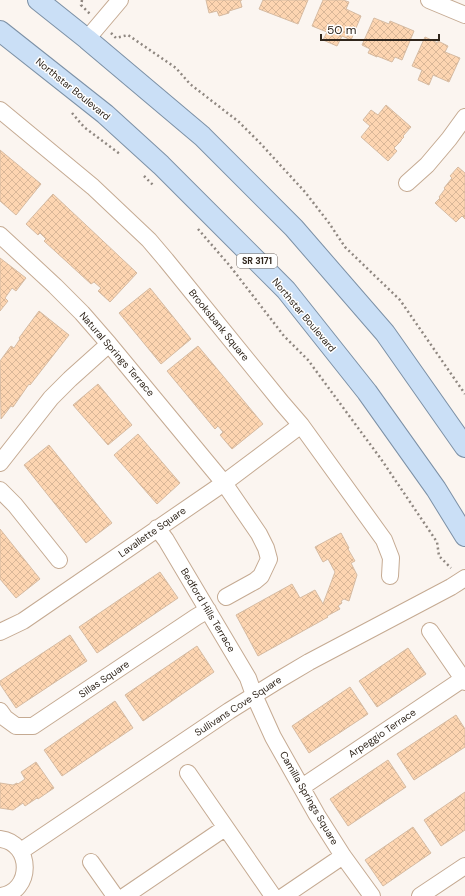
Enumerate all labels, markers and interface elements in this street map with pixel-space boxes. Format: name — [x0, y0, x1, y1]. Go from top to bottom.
scale bar — [321, 16, 439, 42]
text: 50 m — [327, 22, 356, 38]
street label: Northstar Boulevard — [33, 55, 113, 123]
road number: SR 3171 — [237, 254, 277, 268]
street label: Northstar Boulevard — [269, 275, 339, 355]
street label: Brooksbank Square — [186, 286, 252, 364]
street label: Natural Springs Terrace — [77, 309, 157, 399]
street label: Lavallette Square — [116, 504, 189, 560]
street label: Bedford Hills Terrace — [178, 566, 238, 655]
street label: Sillas Square — [76, 657, 132, 701]
street label: Sullivans Cove Square — [192, 673, 284, 739]
street label: Arpeggio Terrace — [346, 705, 419, 760]
street label: Camilla Springs Square — [277, 749, 341, 847]

